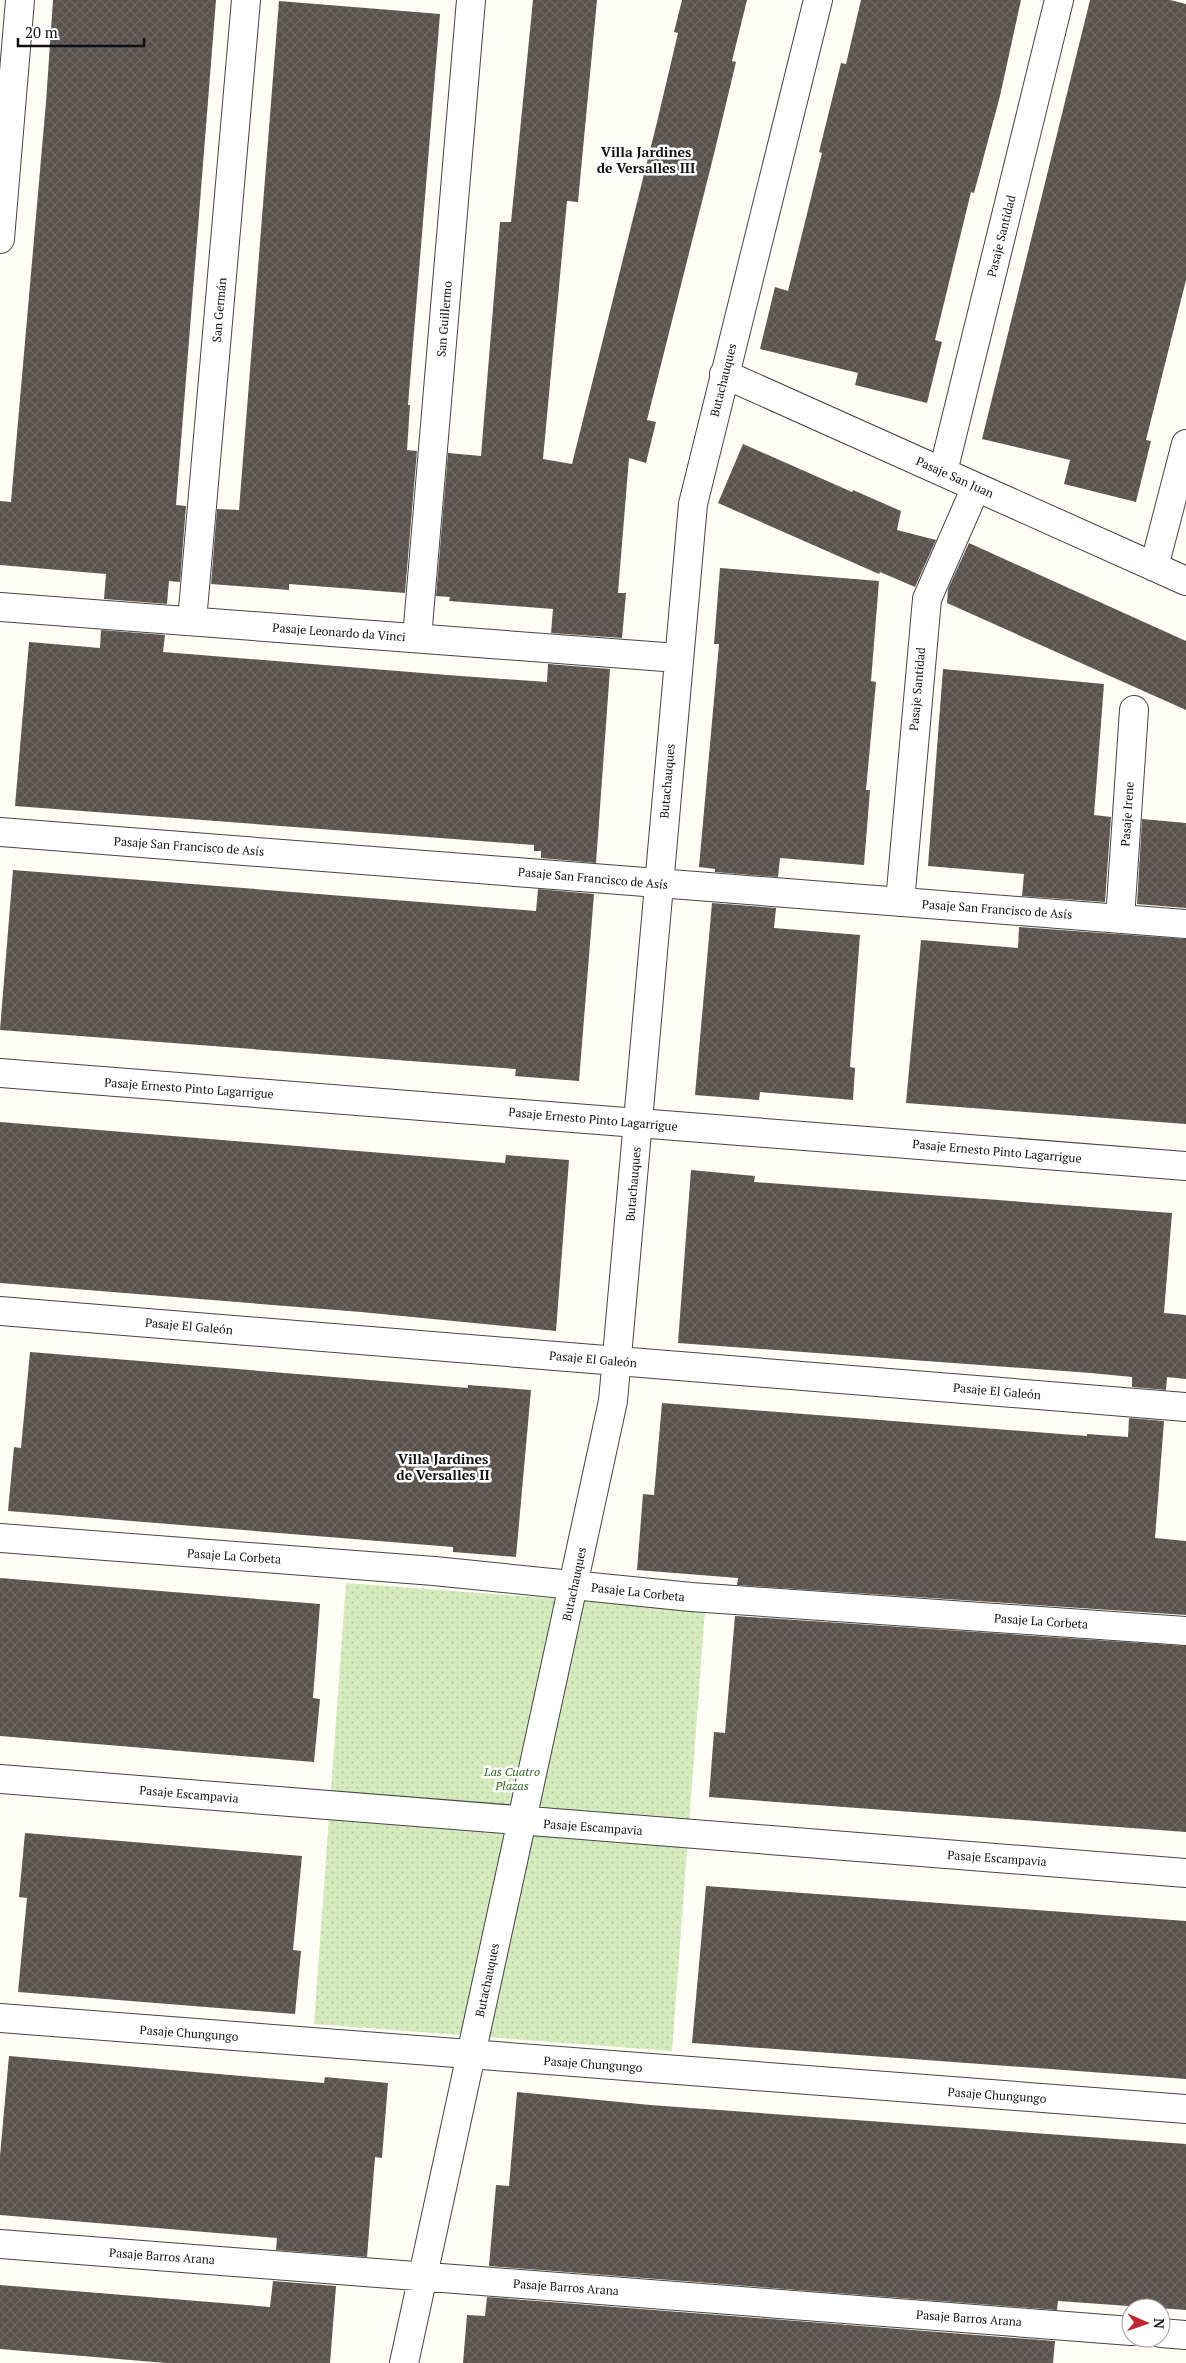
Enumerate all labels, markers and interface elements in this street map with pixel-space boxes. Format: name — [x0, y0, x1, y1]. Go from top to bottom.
scale bar — [18, 15, 144, 47]
text: 20 m — [25, 22, 58, 42]
district label: Villa Jardines de Versalles III — [597, 142, 695, 177]
street label: Pasaje Santidad — [984, 193, 1019, 279]
street label: San Germán — [209, 277, 229, 343]
street label: San Guillermo — [433, 280, 455, 358]
street label: Butachauques — [707, 342, 739, 418]
street label: Pasaje San Juan — [914, 453, 996, 501]
street label: Pasaje Leonardo da Vinci — [272, 620, 407, 644]
street label: Pasaje Santidad — [906, 646, 928, 731]
street label: Butachauques — [656, 743, 678, 819]
street label: Pasaje Irene — [1117, 781, 1137, 847]
street label: Pasaje San Francisco de Asís — [113, 833, 265, 859]
street label: Pasaje San Francisco de Asís — [517, 864, 669, 892]
street label: Pasaje San Francisco de Asís — [921, 896, 1073, 922]
street label: Pasaje Ernesto Pinto Lagarrigue — [104, 1075, 274, 1101]
street label: Pasaje Ernesto Pinto Lagarrigue — [508, 1104, 678, 1134]
street label: Pasaje Ernesto Pinto Lagarrigue — [912, 1136, 1082, 1166]
street label: Butachauques — [622, 1146, 644, 1222]
street label: Pasaje El Galeón — [144, 1315, 234, 1337]
street label: Pasaje El Galeón — [548, 1348, 638, 1370]
street label: Pasaje El Galeón — [952, 1380, 1042, 1402]
district label: Villa Jardines de Versalles II — [396, 1449, 490, 1484]
street label: Pasaje La Corbeta — [186, 1545, 282, 1567]
street label: Butachauques — [559, 1546, 589, 1622]
street label: Pasaje La Corbeta — [590, 1580, 686, 1604]
street label: Pasaje La Corbeta — [993, 1610, 1089, 1632]
park label: Las Cuatro Plazas — [483, 1764, 540, 1793]
street label: Pasaje Escampavia — [139, 1782, 239, 1806]
street label: Pasaje Escampavia — [543, 1816, 643, 1838]
street label: Pasaje Escampavia — [947, 1847, 1047, 1869]
street label: Butachauques — [472, 1942, 502, 2018]
street label: Pasaje Chungungo — [139, 2022, 239, 2044]
street label: Pasaje Chungungo — [543, 2053, 643, 2075]
street label: Pasaje Chungungo — [947, 2084, 1047, 2106]
street label: Pasaje Barros Arana — [109, 2245, 215, 2267]
street label: Pasaje Barros Arana — [513, 2276, 619, 2298]
north arrow — [1121, 2298, 1171, 2348]
street label: Pasaje Barros Arana — [916, 2307, 1022, 2329]
text: N — [1150, 2318, 1169, 2329]

